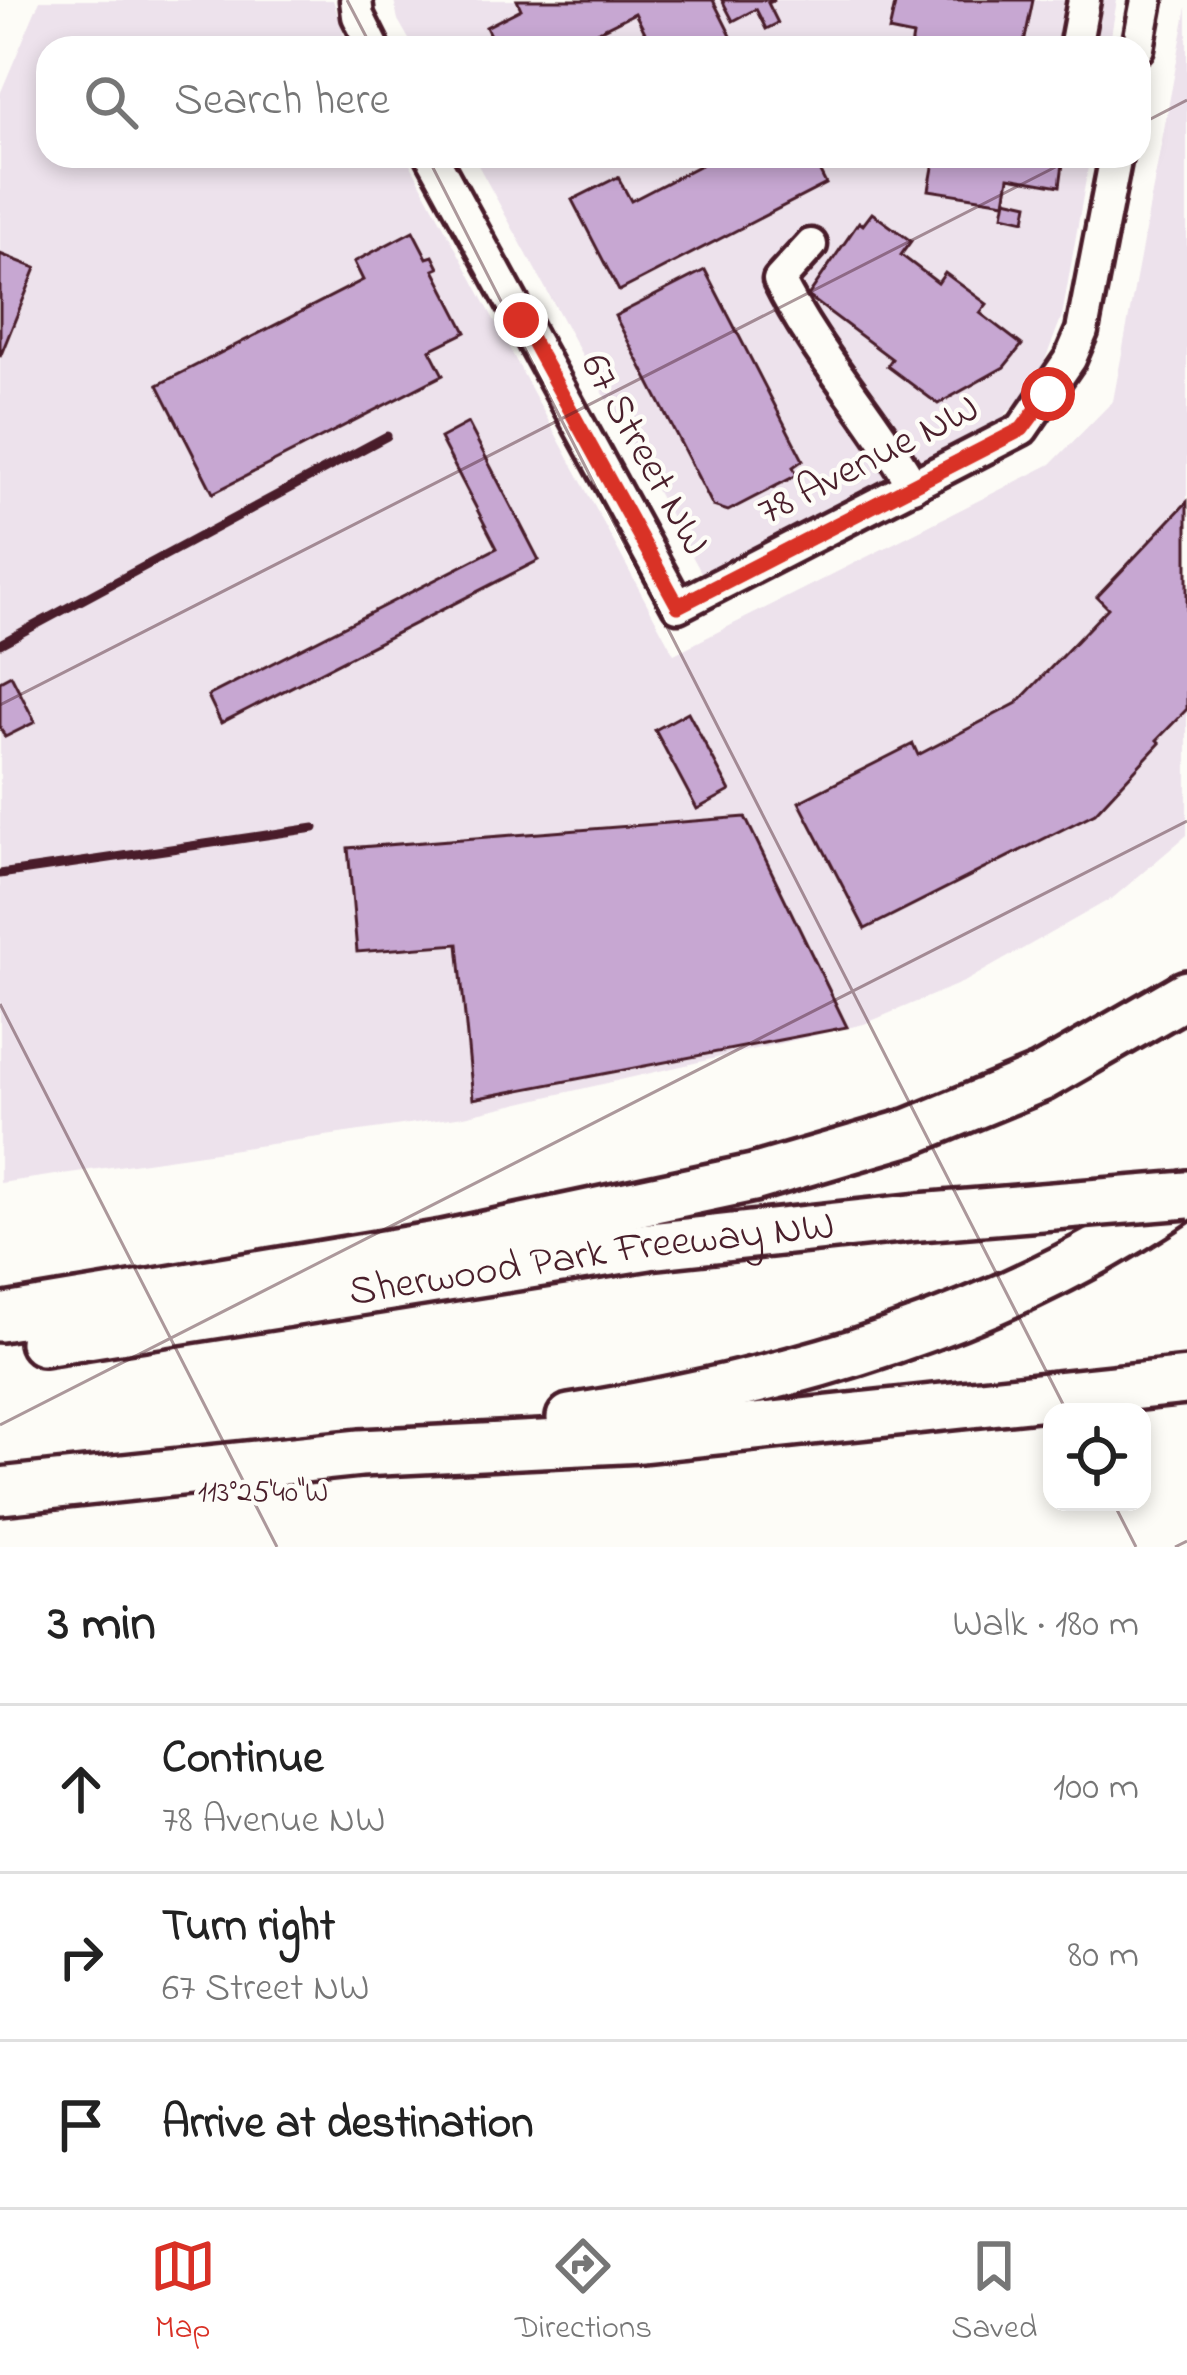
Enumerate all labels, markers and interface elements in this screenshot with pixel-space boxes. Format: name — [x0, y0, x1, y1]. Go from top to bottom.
search box — [36, 36, 1151, 168]
icon: search — [78, 69, 144, 135]
text: Search here — [174, 69, 390, 135]
route end — [494, 293, 548, 347]
street label: 67 Street NW — [563, 342, 725, 568]
route start — [1021, 367, 1075, 421]
street label: 78 Avenue NW — [748, 379, 990, 543]
street label: Sherwood Park Freeway NW — [345, 1196, 838, 1324]
map controls — [1043, 1403, 1151, 1511]
button: locate — [1043, 1403, 1151, 1511]
text: 113°25'40"W — [198, 1472, 328, 1516]
text: 3 min — [48, 1588, 156, 1663]
text: Walk · 180 m — [952, 1597, 1139, 1654]
text: Continue — [162, 1727, 323, 1793]
icon: ahead — [48, 1756, 114, 1822]
text: 100 m — [1053, 1760, 1139, 1817]
text: 78 Avenue NW — [162, 1793, 385, 1850]
text: Turn right — [162, 1895, 335, 1961]
icon: right — [48, 1924, 114, 1990]
text: 80 m — [1068, 1928, 1139, 1985]
text: 67 Street NW — [162, 1961, 370, 2018]
icon: arrive — [48, 2092, 114, 2158]
text: Arrive at destination — [162, 2092, 533, 2158]
tab: Map — [150, 2233, 216, 2353]
tab: Directions — [515, 2233, 652, 2353]
tab: Saved — [951, 2233, 1037, 2353]

